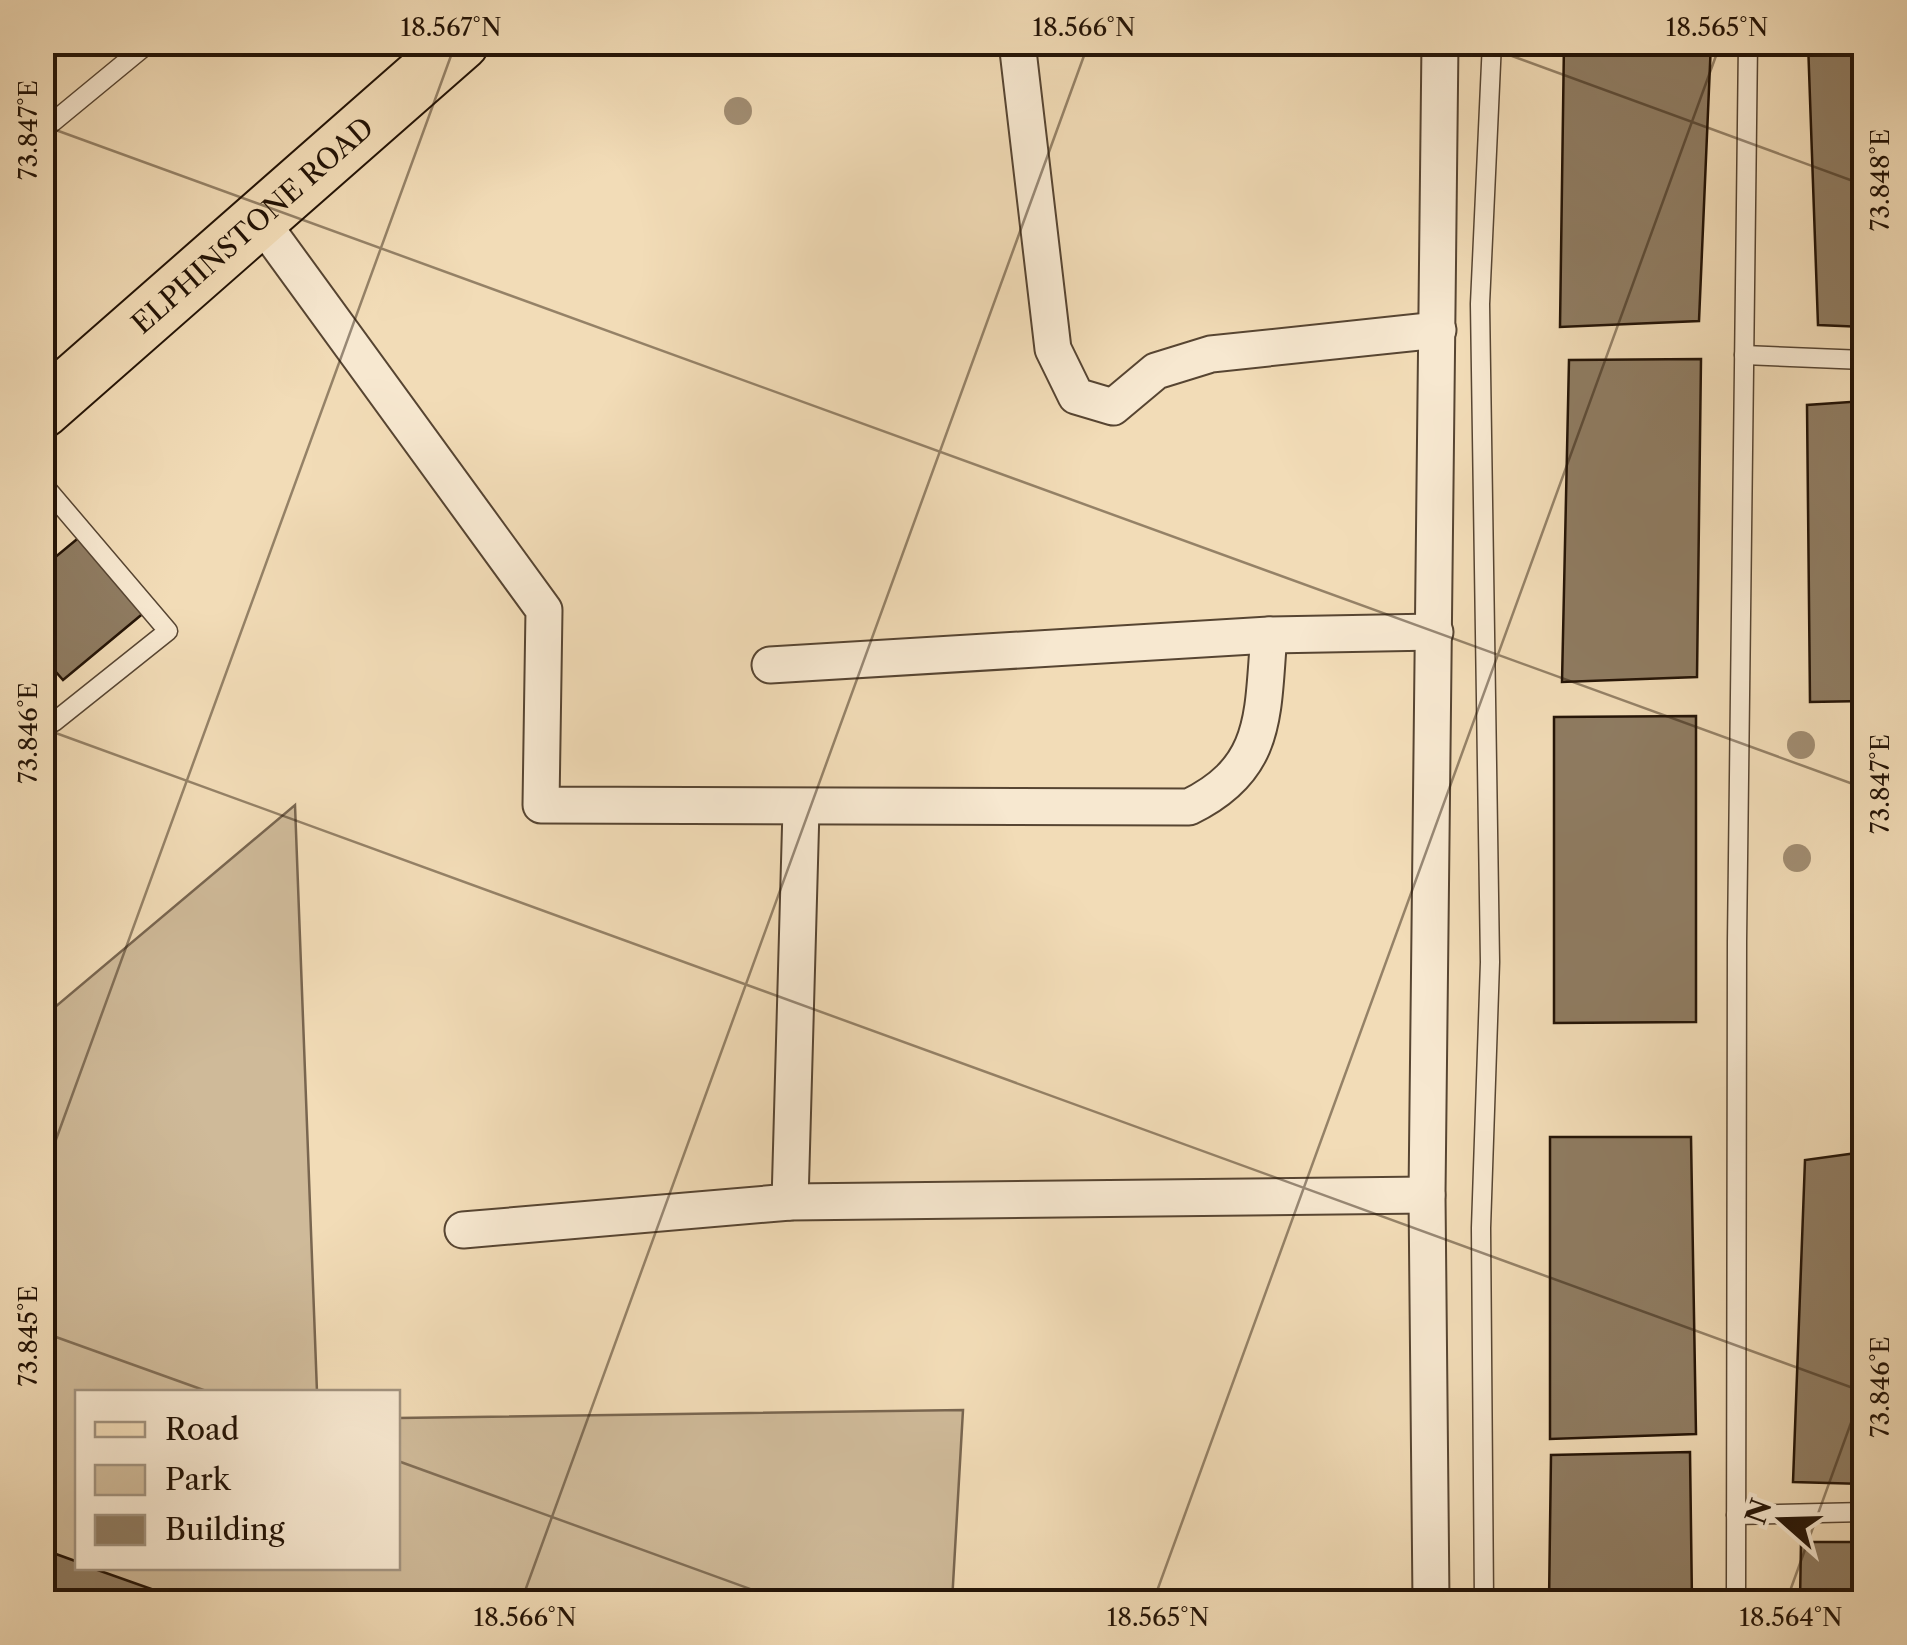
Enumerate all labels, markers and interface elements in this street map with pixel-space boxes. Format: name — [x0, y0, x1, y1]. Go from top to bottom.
text: 18.567°N — [400, 12, 502, 43]
text: 18.566°N — [1032, 12, 1136, 43]
text: 18.565°N — [1666, 12, 1768, 43]
text: 73.847°E — [13, 80, 44, 180]
street label: ELPHINSTONE ROAD — [125, 110, 380, 340]
text: 73.848°E — [1865, 129, 1896, 231]
text: 73.846°E — [13, 682, 44, 784]
text: 73.847°E — [1865, 734, 1896, 834]
text: 73.845°E — [13, 1285, 44, 1387]
text: 73.846°E — [1865, 1336, 1896, 1438]
legend — [75, 1390, 400, 1570]
text: Road — [165, 1411, 239, 1448]
text: Park — [165, 1461, 232, 1498]
north arrow — [1732, 1470, 1832, 1570]
text: N — [1738, 1494, 1779, 1529]
text: Building — [165, 1511, 285, 1548]
text: 18.566°N — [473, 1602, 577, 1633]
text: 18.565°N — [1107, 1602, 1209, 1633]
text: 18.564°N — [1739, 1602, 1843, 1633]

